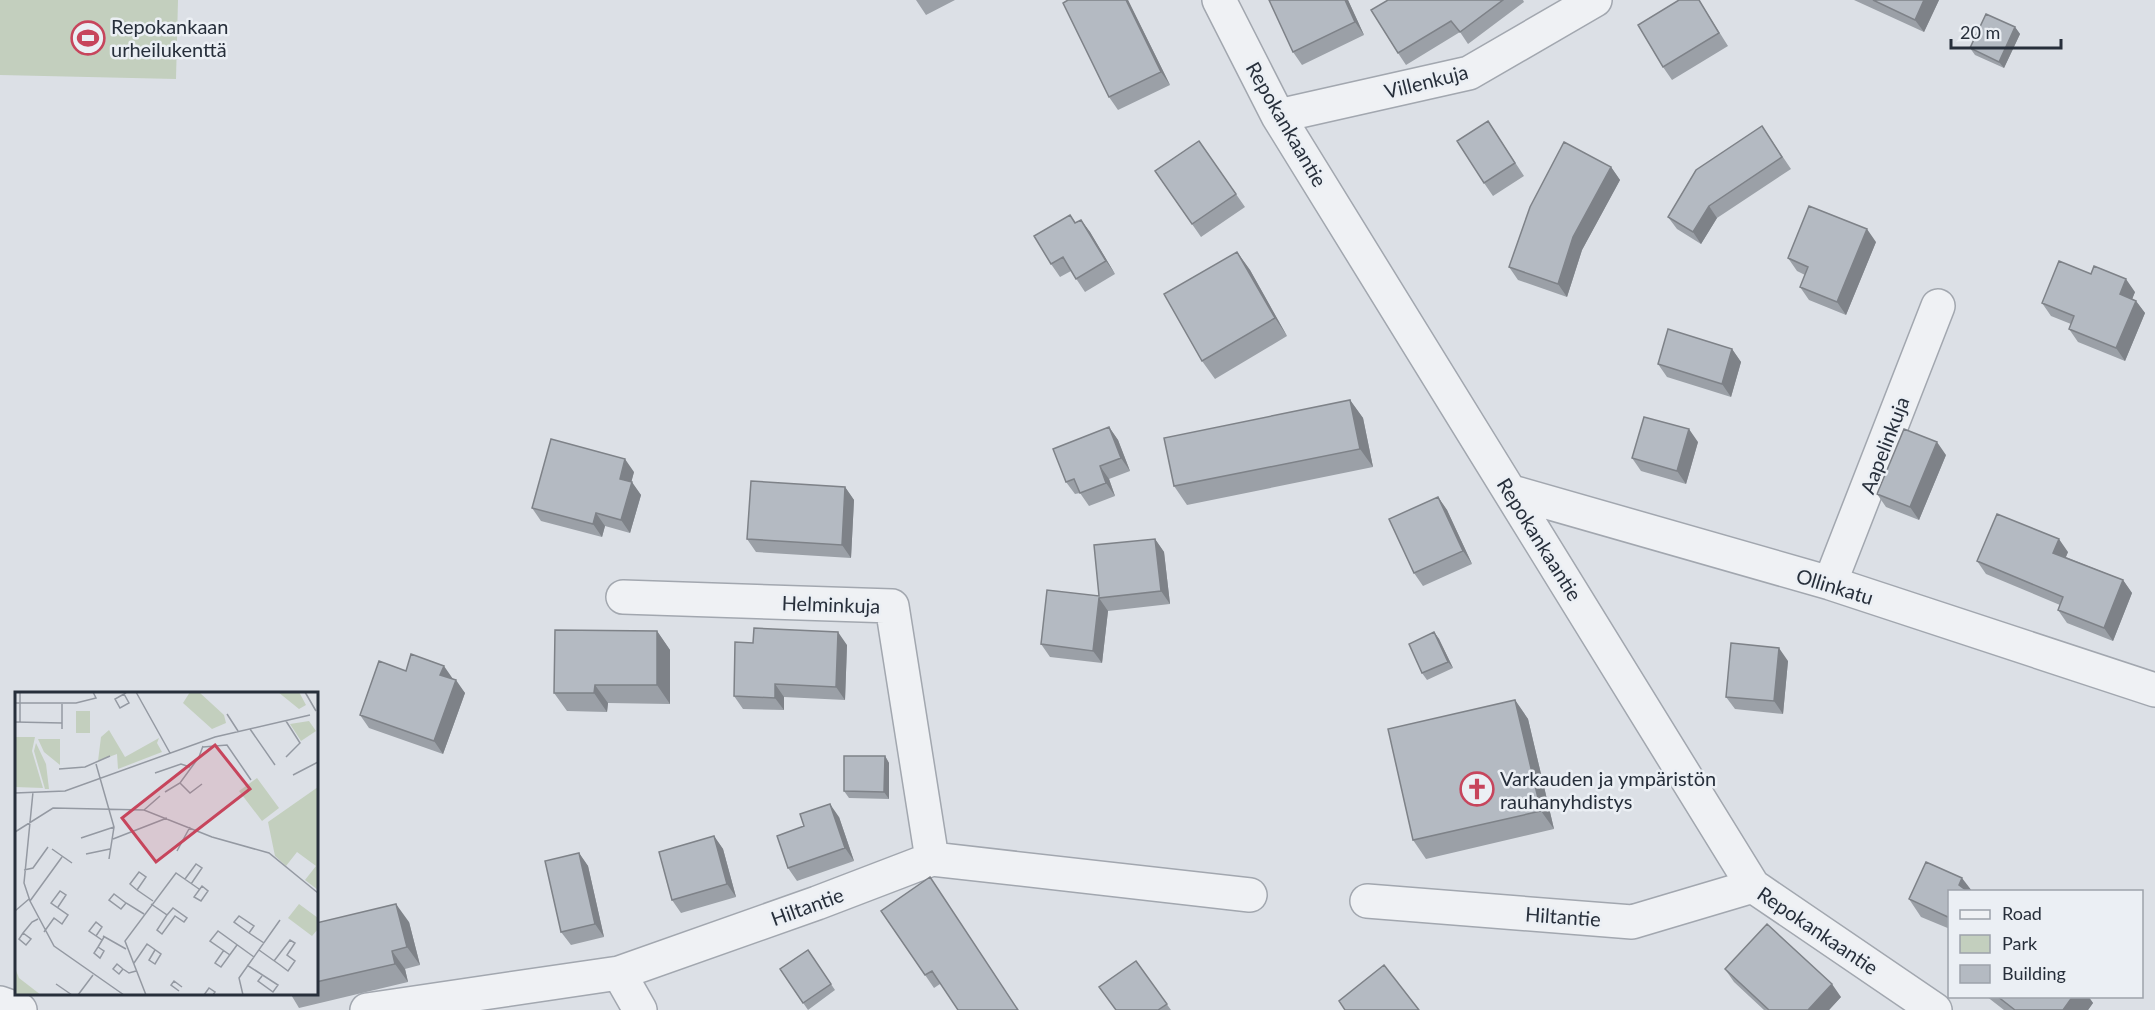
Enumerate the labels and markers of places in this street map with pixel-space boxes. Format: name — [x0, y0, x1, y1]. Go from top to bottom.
place label: Repokankaan urheilukenttä — [111, 14, 228, 61]
sports icon: Repokankaan urheilukenttä — [70, 20, 106, 56]
place label: Varkauden ja ympäristön rauhanyhdistys — [1500, 766, 1716, 813]
church icon: Varkauden ja ympäristön rauhanyhdistys — [1459, 771, 1495, 807]

